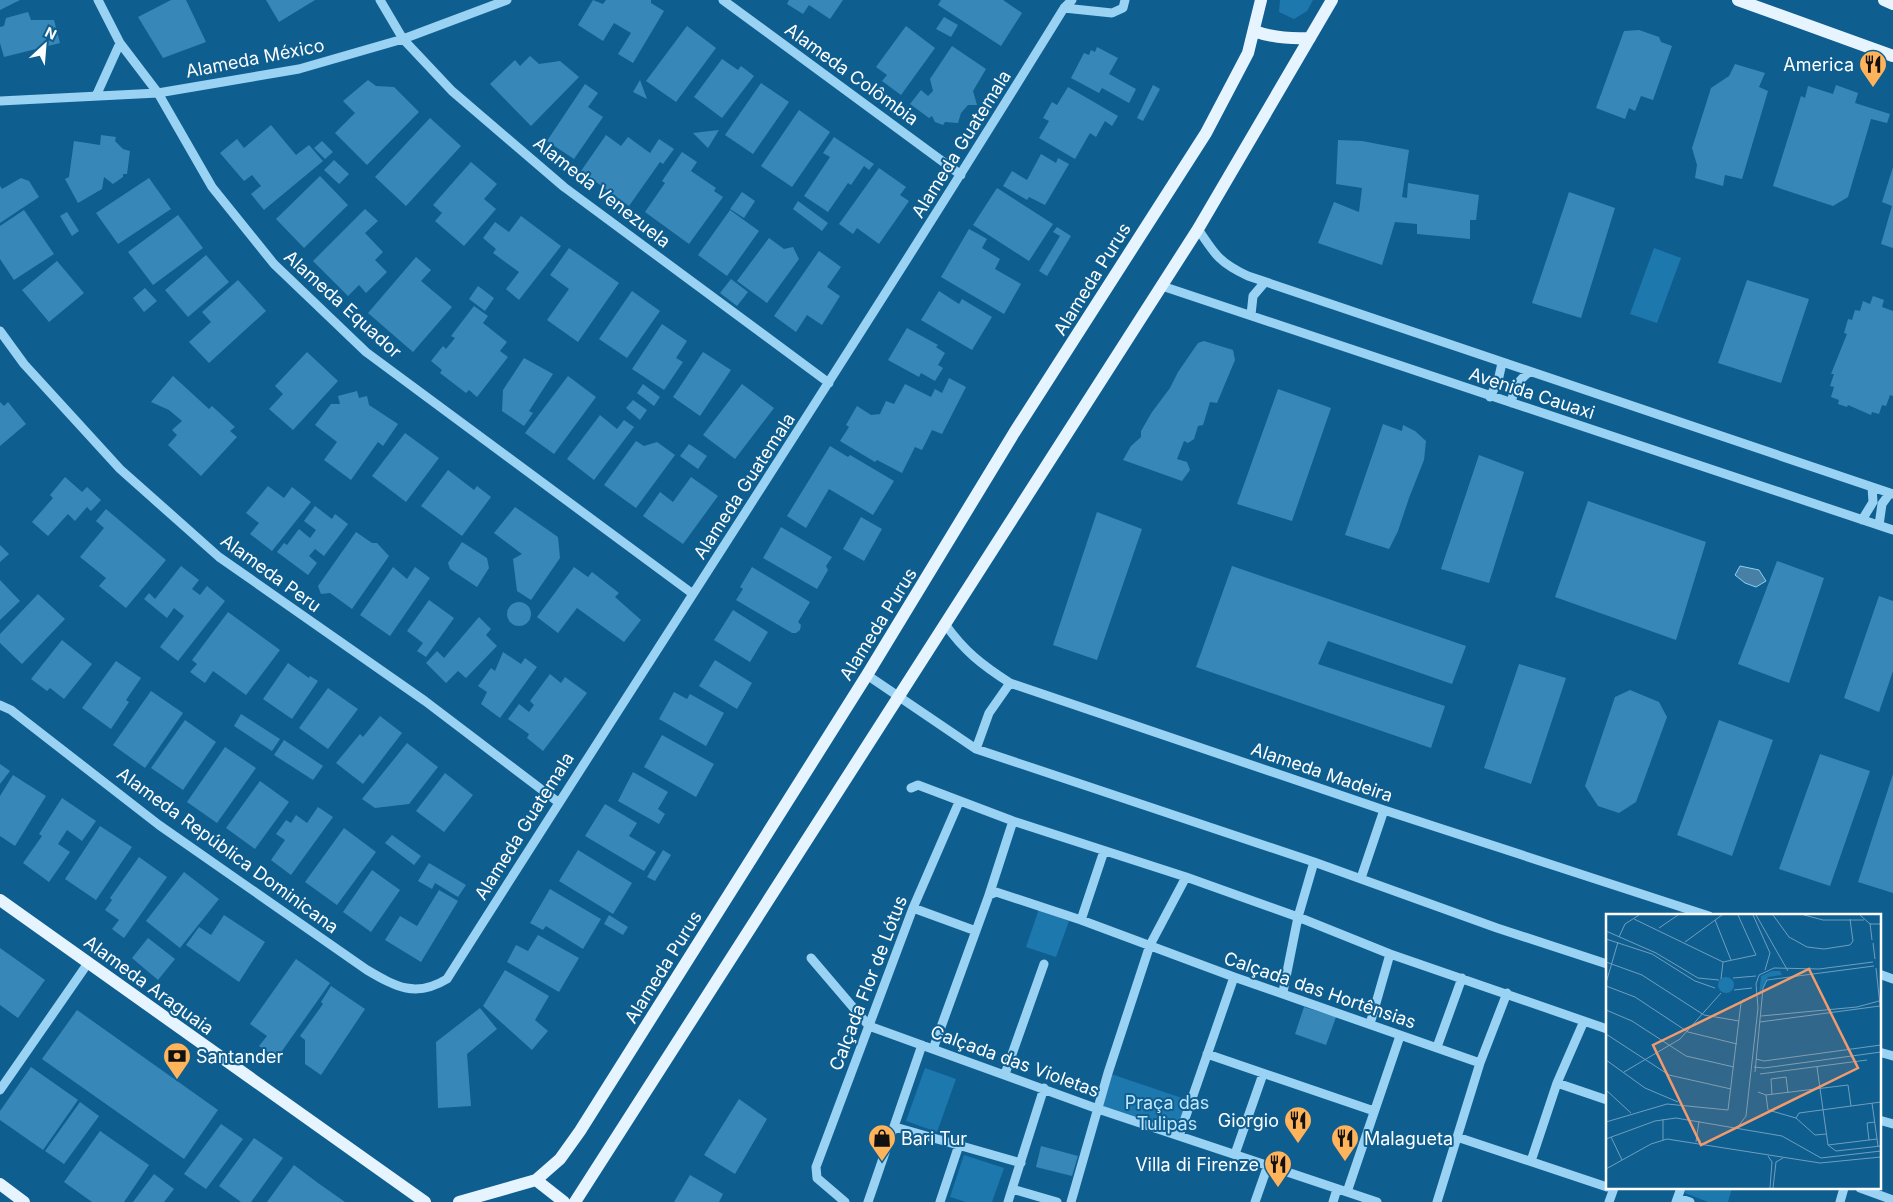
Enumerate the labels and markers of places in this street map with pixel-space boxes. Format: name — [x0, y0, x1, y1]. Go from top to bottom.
restaurant icon: America — [1858, 49, 1888, 88]
place label: America — [1783, 54, 1854, 75]
bank icon: Santander — [162, 1041, 192, 1080]
place label: Santander — [196, 1046, 284, 1067]
restaurant icon: Giorgio — [1283, 1105, 1313, 1144]
place label: Giorgio — [1218, 1110, 1279, 1131]
shop icon: Bari Tur — [867, 1123, 897, 1162]
restaurant icon: Malagueta — [1330, 1123, 1360, 1162]
place label: Bari Tur — [901, 1128, 967, 1149]
place label: Malagueta — [1364, 1128, 1453, 1149]
restaurant icon: Villa di Firenze — [1263, 1149, 1293, 1188]
place label: Villa di Firenze — [1135, 1154, 1259, 1175]

